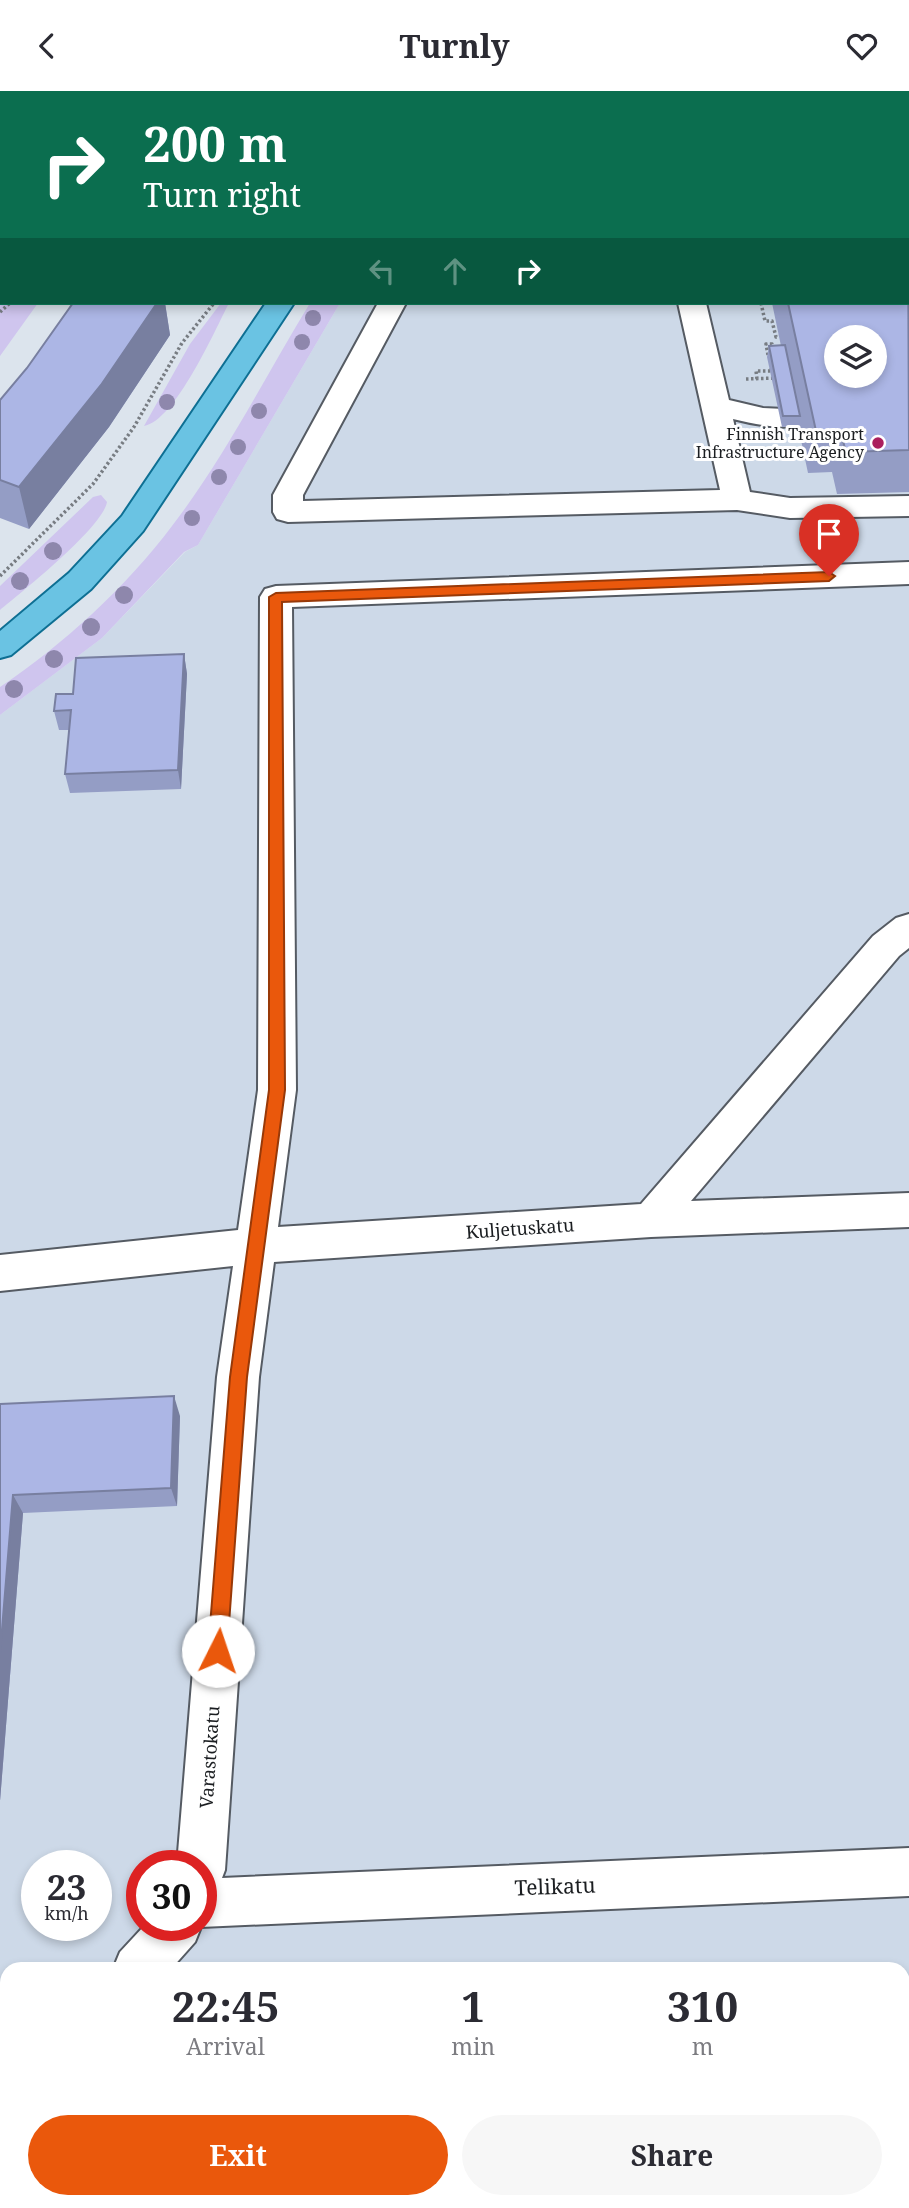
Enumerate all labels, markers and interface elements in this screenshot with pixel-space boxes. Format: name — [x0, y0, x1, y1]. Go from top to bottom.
text: Turnly — [399, 24, 510, 67]
icon: back — [28, 27, 66, 65]
icon: heart — [843, 27, 881, 65]
text: 200 m — [143, 110, 287, 176]
icon: right — [28, 119, 119, 210]
text: Turn right — [143, 173, 301, 216]
icon: left — [363, 252, 401, 290]
icon: ahead — [436, 252, 474, 290]
icon: right — [509, 252, 547, 290]
map controls — [824, 325, 887, 388]
button: layers — [824, 325, 887, 388]
place label: Finnish Transport Infrastructure Agency — [696, 423, 865, 463]
marker: Finnish Transport Infrastructure Agency — [870, 435, 886, 451]
pin — [799, 504, 859, 576]
icon: arrive — [810, 515, 848, 553]
street label: Kuljetuskatu — [465, 1212, 576, 1244]
position arrow — [181, 1614, 255, 1688]
street label: Varastokatu — [193, 1704, 225, 1809]
speed limit sign: 30 — [126, 1850, 217, 1941]
text: 23 — [47, 1863, 86, 1910]
street label: Telikatu — [514, 1871, 596, 1901]
text: km/h — [44, 1901, 89, 1925]
text: 22:45 — [172, 1977, 279, 2034]
text: 1 — [461, 1977, 485, 2034]
text: 310 — [667, 1977, 738, 2034]
text: Arrival — [186, 2030, 265, 2062]
text: min — [451, 2030, 495, 2062]
text: m — [692, 2030, 713, 2062]
button: Exit — [28, 2115, 448, 2195]
button: Share — [462, 2115, 882, 2195]

